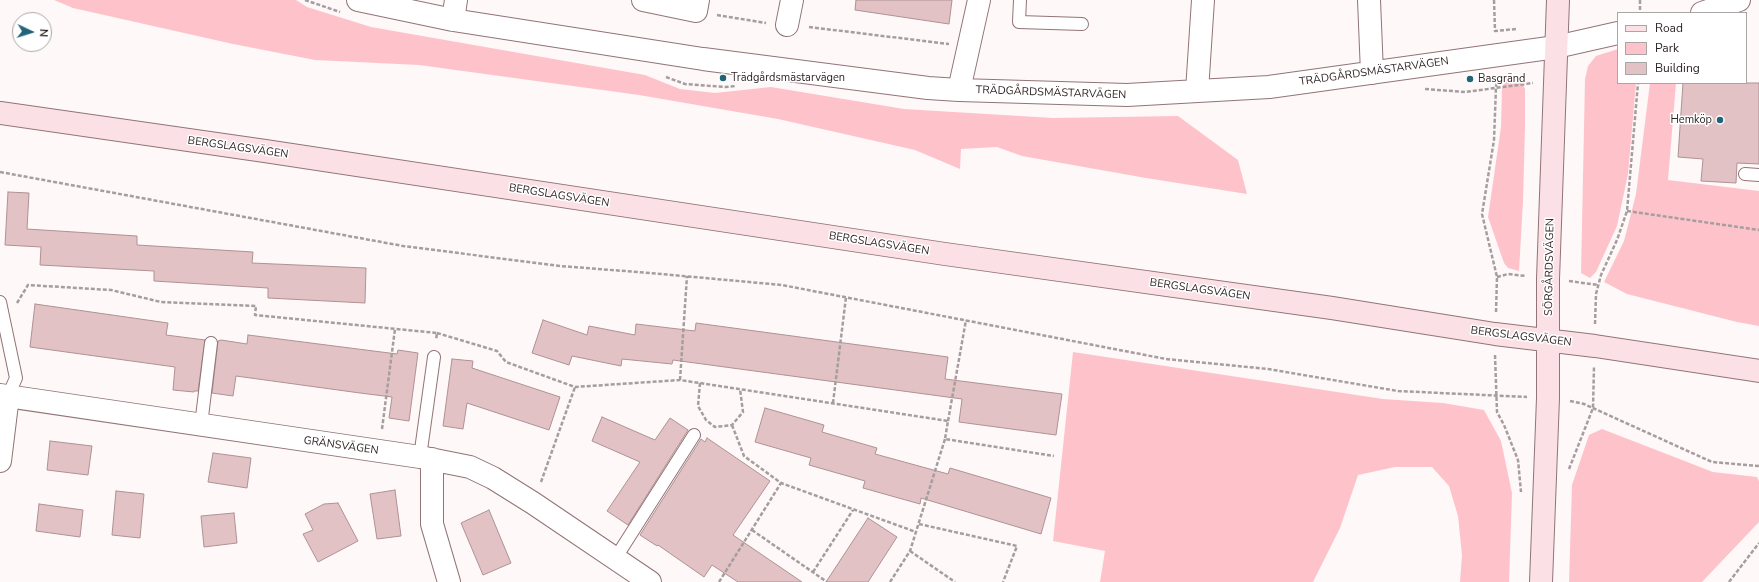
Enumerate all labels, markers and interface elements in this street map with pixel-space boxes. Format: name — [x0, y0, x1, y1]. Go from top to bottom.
north arrow — [12, 12, 52, 52]
legend — [1617, 12, 1747, 84]
text: Road — [1655, 20, 1683, 36]
text: N — [36, 28, 51, 37]
text: Park — [1655, 40, 1679, 56]
street label: TRÄDGÅRDSMÄSTARVÄGEN — [1298, 55, 1450, 89]
text: Building — [1655, 60, 1700, 76]
place label: Trädgårdsmästarvägen — [731, 71, 845, 85]
place label: Basgränd — [1478, 72, 1525, 86]
marker: Trädgårdsmästarvägen — [718, 73, 728, 83]
marker: Basgränd — [1465, 74, 1475, 84]
street label: TRÄDGÅRDSMÄSTARVÄGEN — [975, 84, 1127, 102]
place label: Hemköp — [1670, 113, 1712, 127]
marker: Hemköp — [1715, 115, 1725, 125]
street label: BERGSLAGSVÄGEN — [187, 134, 289, 162]
street label: BERGSLAGSVÄGEN — [508, 182, 610, 210]
street label: SÖRGÅRDSVÄGEN — [1543, 218, 1557, 316]
street label: BERGSLAGSVÄGEN — [828, 230, 930, 258]
street label: BERGSLAGSVÄGEN — [1149, 276, 1251, 304]
street label: BERGSLAGSVÄGEN — [1470, 324, 1572, 350]
street label: GRÄNSVÄGEN — [303, 434, 379, 458]

